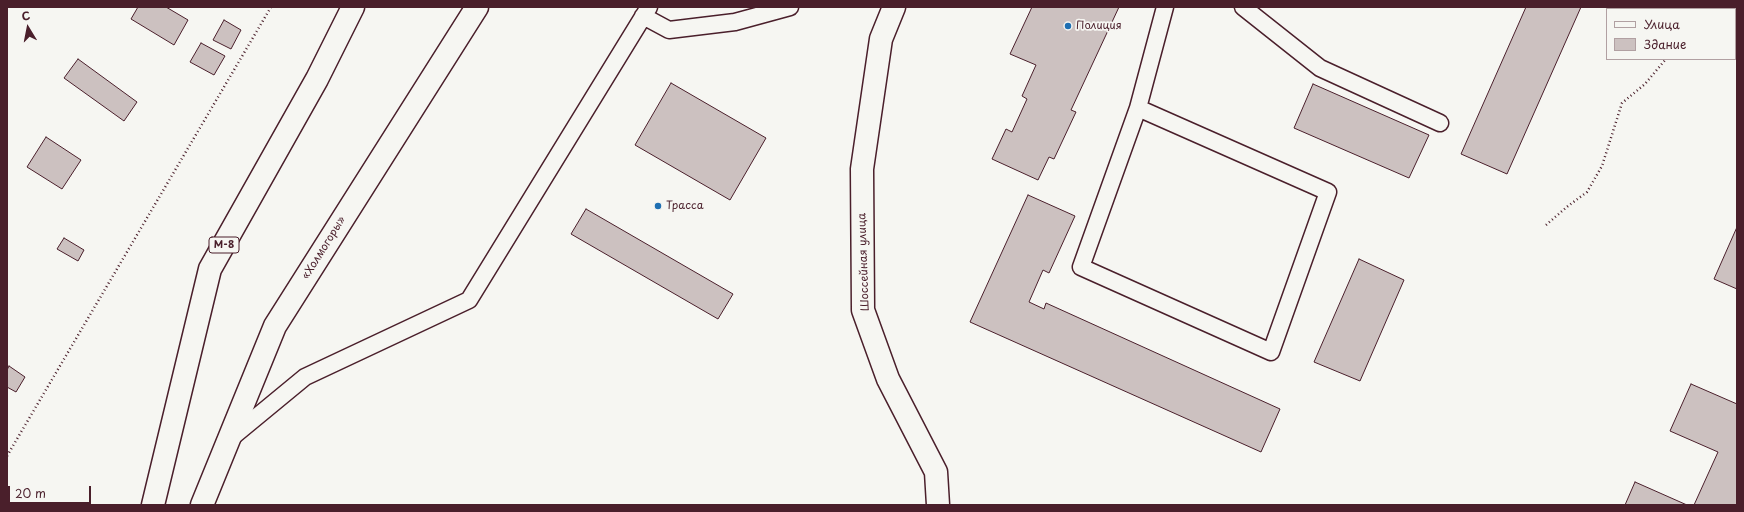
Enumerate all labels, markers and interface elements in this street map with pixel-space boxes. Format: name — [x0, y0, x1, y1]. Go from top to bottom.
text: С — [20, 7, 31, 25]
north arrow — [8, 8, 48, 48]
legend — [1606, 8, 1736, 60]
text: Улица — [1644, 15, 1680, 33]
place label: Полиция — [1076, 19, 1122, 33]
marker: Полиция — [1063, 21, 1073, 31]
text: Здание — [1644, 35, 1686, 53]
place label: Трасса — [666, 199, 703, 213]
marker: Трасса — [653, 201, 663, 211]
street label: Шоссейная улица — [856, 213, 872, 311]
street label: «Холмогоры» — [299, 214, 349, 282]
road number: М-8 — [209, 237, 239, 253]
scale bar — [10, 478, 93, 504]
text: 20 m — [15, 484, 46, 502]

